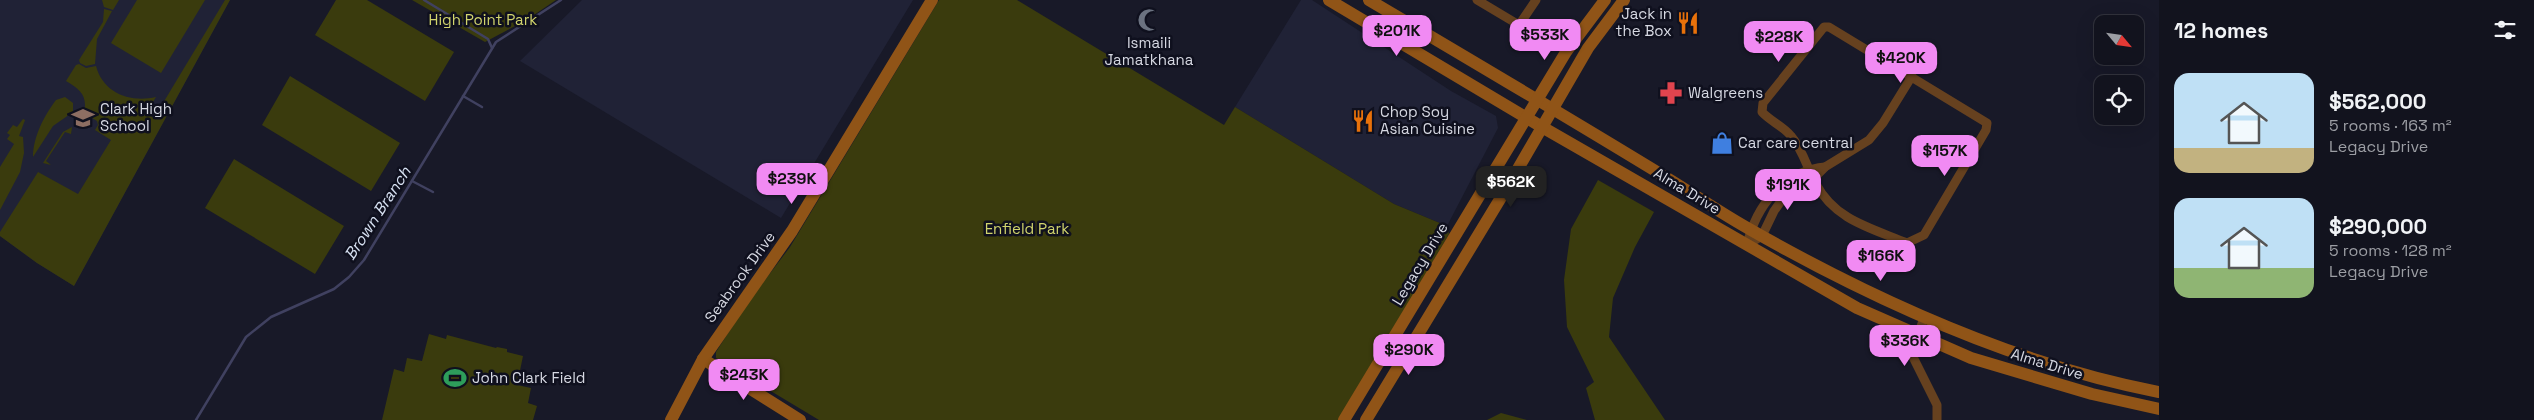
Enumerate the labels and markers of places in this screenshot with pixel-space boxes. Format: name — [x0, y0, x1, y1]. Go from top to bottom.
place label: Jack in the Box — [1616, 4, 1672, 40]
mosque icon: Ismaili Jamatkhana — [1136, 7, 1162, 33]
restaurant icon: Jack in the Box — [1675, 10, 1701, 36]
pin: $201K — [1362, 15, 1432, 57]
pin: $533K — [1510, 18, 1580, 61]
pin: $228K — [1744, 20, 1814, 63]
place label: Ismaili Jamatkhana — [1105, 33, 1194, 69]
pin: $420K — [1866, 42, 1936, 84]
pharmacy icon: Walgreens — [1658, 80, 1684, 106]
place label: Walgreens — [1688, 83, 1763, 102]
place label: Clark High School — [100, 99, 172, 135]
place label: Chop Soy Asian Cuisine — [1380, 102, 1475, 138]
school or university icon: Clark High School — [70, 105, 96, 131]
restaurant icon: Chop Soy Asian Cuisine — [1350, 108, 1376, 134]
shop icon: Car care central — [1709, 130, 1735, 156]
place label: Car care central — [1738, 133, 1853, 152]
pin: $157K — [1910, 134, 1980, 177]
pin: $239K — [757, 162, 827, 205]
pin: $562K — [1476, 166, 1546, 208]
pin: $191K — [1753, 168, 1823, 211]
pin: $166K — [1846, 240, 1916, 282]
pin: $336K — [1870, 324, 1940, 367]
pin: $290K — [1374, 334, 1444, 376]
pin: $243K — [709, 358, 779, 401]
sports icon: John Clark Field — [442, 365, 468, 391]
place label: John Clark Field — [472, 368, 586, 387]

